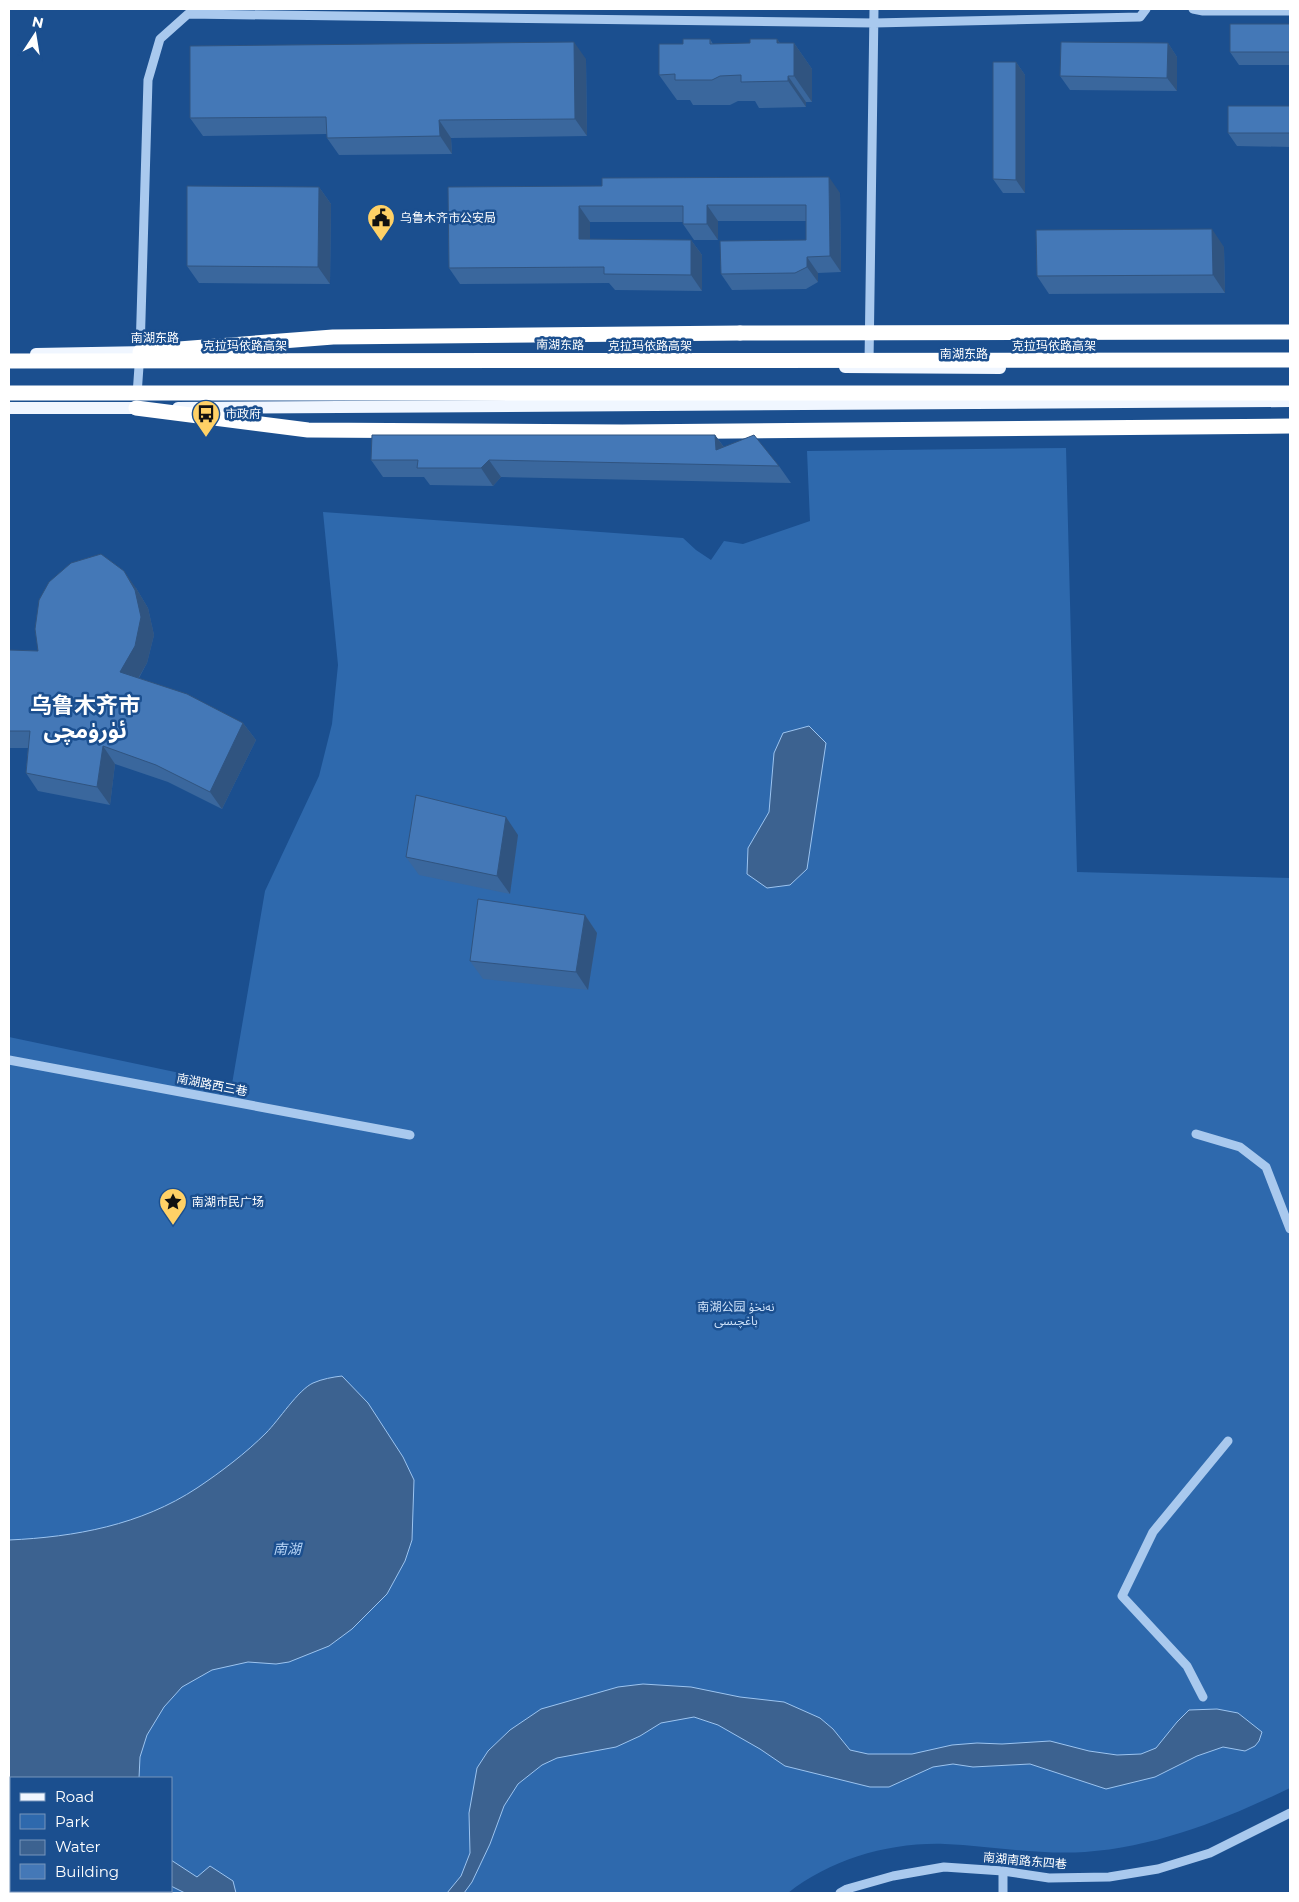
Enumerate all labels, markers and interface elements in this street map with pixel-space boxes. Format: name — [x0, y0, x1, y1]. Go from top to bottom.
north arrow — [10, 10, 60, 60]
text: N — [30, 12, 45, 32]
public building icon: 乌鲁木齐市公安局 — [366, 203, 396, 242]
place label: 乌鲁木齐市公安局 — [400, 210, 496, 225]
street label: 南湖东路 — [131, 330, 179, 345]
street label: 南湖东路 — [536, 337, 584, 352]
street label: 克拉玛依路高架 — [203, 338, 287, 353]
street label: 克拉玛依路高架 — [608, 338, 692, 353]
street label: 克拉玛依路高架 — [1012, 338, 1096, 353]
street label: 南湖东路 — [940, 346, 988, 361]
bus stop icon: 市政府 — [191, 399, 221, 438]
place label: 市政府 — [225, 406, 261, 421]
district label: 乌鲁木齐市 ئۈرۈمچى — [30, 692, 140, 745]
street label: 南湖路西三巷 — [175, 1070, 249, 1099]
place icon: 南湖市民广场 — [158, 1187, 188, 1226]
place label: 南湖市民广场 — [192, 1194, 264, 1209]
park label: 南湖公园 نەنخۇ باغچىسى — [698, 1299, 774, 1329]
water label: 南湖 — [273, 1540, 303, 1558]
legend — [10, 1777, 172, 1892]
text: Road — [55, 1787, 94, 1806]
text: Park — [55, 1812, 89, 1831]
text: Water — [55, 1837, 101, 1856]
street label: 南湖南路东四巷 — [983, 1849, 1068, 1872]
text: Building — [55, 1862, 119, 1881]

